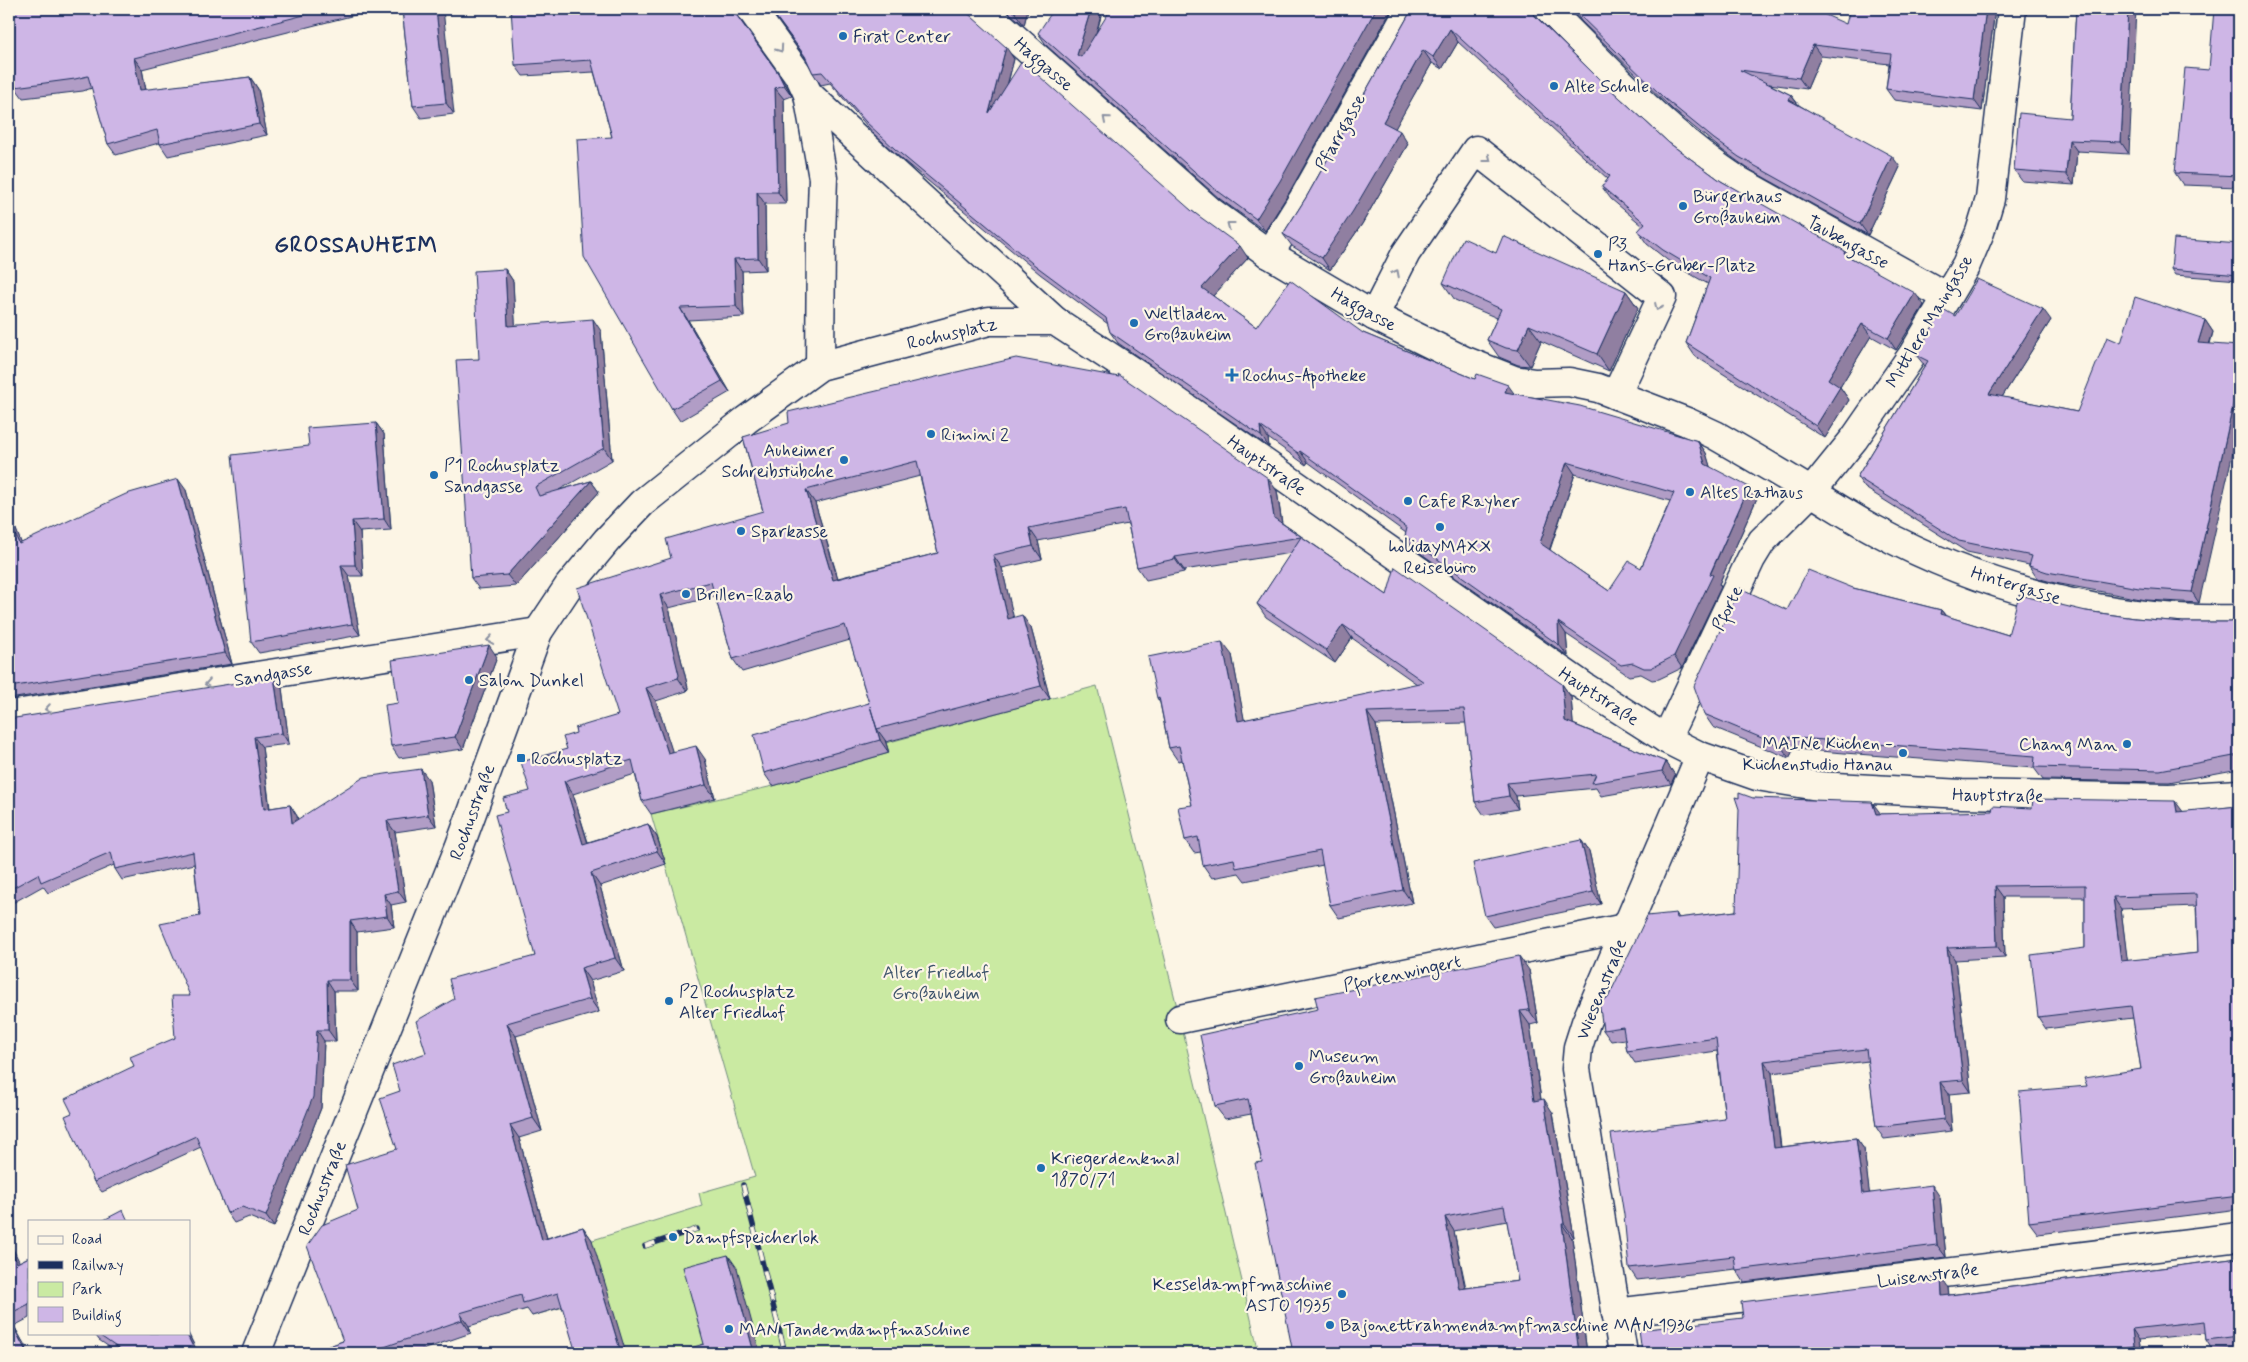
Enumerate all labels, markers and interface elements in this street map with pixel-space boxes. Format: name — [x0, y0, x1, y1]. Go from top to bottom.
place label: Firat Center — [853, 25, 951, 49]
marker: Firat Center — [837, 30, 849, 42]
street label: Haggasse — [1007, 32, 1078, 99]
one-way arrow — [773, 43, 783, 52]
place label: Alte Schule — [1564, 75, 1649, 99]
marker: Alte Schule — [1548, 80, 1560, 92]
street label: Pfarrgasse — [1310, 90, 1374, 176]
one-way arrow — [1103, 116, 1112, 125]
one-way arrow — [1482, 154, 1491, 162]
place label: Bürgerhaus Großauheim — [1693, 185, 1782, 230]
marker: Bürgerhaus Großauheim — [1677, 200, 1689, 212]
street label: Taubengasse — [1801, 210, 1893, 277]
one-way arrow — [1226, 222, 1235, 231]
district label: GROSSAUHEIM — [274, 232, 438, 260]
place label: P3 Hans-Gruber-Platz — [1608, 233, 1756, 278]
marker: P3 Hans-Gruber-Platz — [1592, 248, 1604, 260]
street label: Mittlere Maingasse — [1881, 250, 1981, 394]
one-way arrow — [1390, 269, 1400, 278]
street label: Haggasse — [1325, 282, 1401, 340]
place label: Weltladen Großauheim — [1144, 302, 1232, 347]
one-way arrow — [1653, 302, 1664, 311]
street label: Rochusplatz — [905, 312, 1000, 356]
marker: Weltladen Großauheim — [1128, 317, 1140, 329]
place label: Rochus-Apotheke — [1242, 364, 1366, 389]
marker: Rochus-Apotheke — [1226, 369, 1238, 381]
place label: Rimini 2 — [941, 423, 1009, 447]
marker: Rimini 2 — [925, 428, 937, 440]
street label: Hauptstraße — [1222, 430, 1311, 502]
place label: Auheimer Schreibstübche — [722, 439, 835, 484]
place label: P1 Rochusplatz Sandgasse — [444, 454, 560, 499]
marker: Auheimer Schreibstübche — [838, 454, 850, 466]
marker: P1 Rochusplatz Sandgasse — [428, 469, 440, 481]
place label: Altes Rathaus — [1700, 481, 1803, 505]
marker: Altes Rathaus — [1684, 486, 1696, 498]
place label: Cafe Rayher — [1418, 490, 1520, 514]
marker: Cafe Rayher — [1402, 495, 1414, 507]
place label: Sparkasse — [751, 520, 828, 544]
marker: holidayMAXX Reisebüro — [1434, 521, 1446, 533]
marker: Sparkasse — [735, 525, 747, 537]
place label: holidayMAXX Reisebüro — [1389, 535, 1491, 580]
street label: Hintergasse — [1967, 561, 2064, 613]
street label: Pforte — [1707, 582, 1751, 636]
place label: Brillen-Raab — [696, 583, 793, 607]
marker: Brillen-Raab — [680, 588, 692, 600]
one-way arrow — [485, 635, 494, 645]
street label: Sandgasse — [232, 657, 314, 693]
street label: Hauptstraße — [1553, 662, 1644, 732]
place label: Salon Dunkel — [479, 669, 584, 693]
marker: Salon Dunkel — [463, 674, 475, 686]
one-way arrow — [204, 678, 212, 689]
one-way arrow — [43, 703, 51, 714]
place label: MAINe Küchen - Küchenstudio Hanau — [1742, 732, 1893, 777]
place label: Chang Man — [2019, 733, 2117, 757]
marker: Chang Man — [2121, 738, 2133, 750]
place label: Rochusplatz — [531, 747, 623, 771]
marker: MAINe Küchen - Küchenstudio Hanau — [1897, 747, 1909, 759]
marker: Rochusplatz — [515, 752, 527, 764]
street label: Rochusstraße — [445, 761, 501, 864]
street label: Hauptstraße — [1952, 783, 2044, 809]
street label: Wiesenstraße — [1571, 935, 1633, 1044]
street label: Pfortenwingert — [1341, 950, 1464, 1000]
park label: Alter Friedhof Großauheim — [883, 961, 989, 1006]
place label: P2 Rochusplatz Alter Friedhof — [679, 980, 796, 1025]
marker: P2 Rochusplatz Alter Friedhof — [663, 995, 675, 1007]
place label: Museum Großauheim — [1309, 1045, 1397, 1090]
marker: Museum Großauheim — [1293, 1060, 1305, 1072]
street label: Rochusstraße — [293, 1137, 353, 1239]
place label: Kriegerdenkmal 1870/71 — [1051, 1147, 1179, 1192]
marker: Kriegerdenkmal 1870/71 — [1035, 1162, 1047, 1174]
legend — [28, 1220, 190, 1334]
place label: Dampfspeicherlok — [683, 1226, 819, 1250]
text: Road — [72, 1230, 102, 1250]
marker: Dampfspeicherlok — [667, 1231, 679, 1243]
text: Railway — [72, 1256, 124, 1276]
street label: Luisenstraße — [1876, 1258, 1980, 1294]
place label: Kesseldampfmaschine ASTO 1935 — [1152, 1273, 1332, 1318]
text: Park — [72, 1280, 102, 1300]
marker: Kesseldampfmaschine ASTO 1935 — [1336, 1288, 1348, 1300]
text: Building — [72, 1306, 122, 1327]
place label: Bajonettrahmendampfmaschine MAN 1936 — [1340, 1314, 1694, 1338]
place label: MAN Tandemdampfmaschine — [739, 1318, 970, 1342]
marker: Bajonettrahmendampfmaschine MAN 1936 — [1324, 1319, 1336, 1331]
marker: MAN Tandemdampfmaschine — [723, 1323, 735, 1335]

